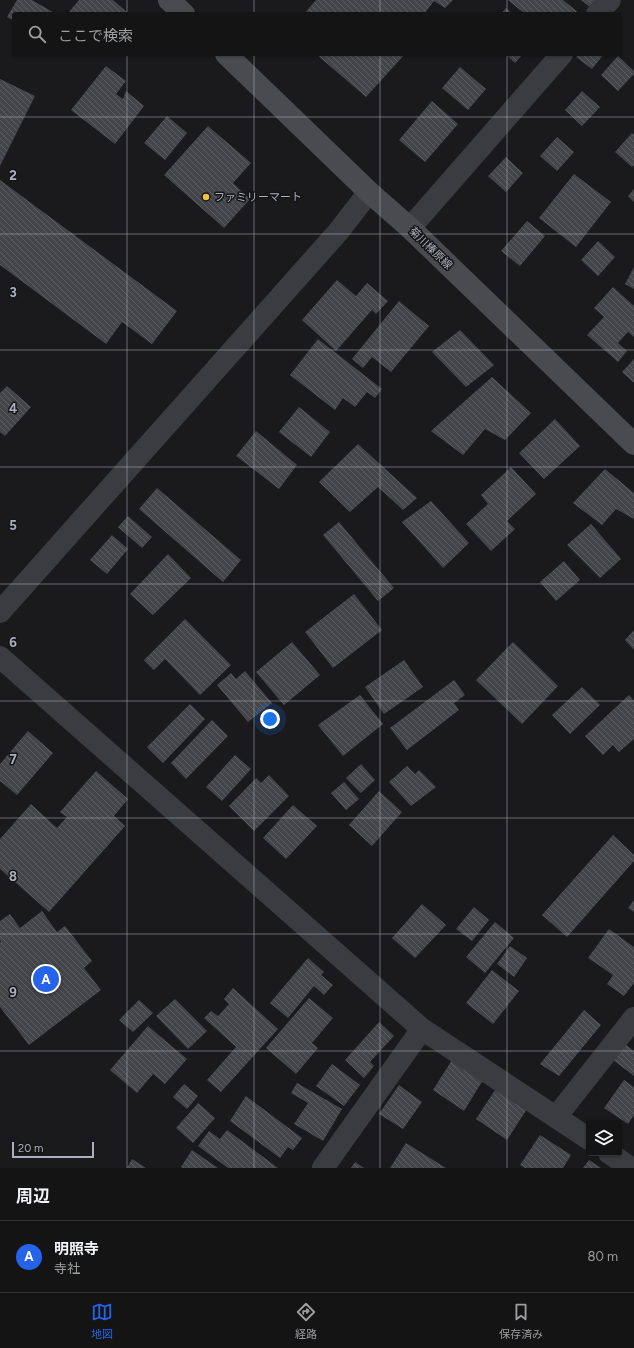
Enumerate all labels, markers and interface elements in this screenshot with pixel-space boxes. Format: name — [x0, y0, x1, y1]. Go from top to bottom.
search box — [12, 12, 622, 56]
icon: search — [26, 23, 48, 45]
text: ここで検索 — [58, 27, 133, 45]
text: 2 — [9, 168, 17, 183]
place label: ファミリーマート — [214, 191, 302, 204]
marker: ファミリーマート — [201, 192, 211, 202]
street label: 菊川榛原線 — [406, 225, 455, 272]
text: 3 — [9, 285, 17, 300]
text: 4 — [9, 401, 17, 416]
text: 5 — [9, 518, 17, 533]
text: 6 — [9, 635, 17, 650]
your location — [260, 709, 280, 729]
text: 7 — [9, 752, 17, 767]
text: 8 — [9, 869, 17, 884]
pin: A — [33, 964, 59, 994]
text: 9 — [9, 985, 17, 1000]
map controls — [586, 1120, 622, 1156]
button: layers — [586, 1120, 622, 1156]
scale bar — [12, 1140, 94, 1159]
text: 20 m — [18, 1142, 43, 1155]
text: 周辺 — [16, 1186, 50, 1206]
text: 明照寺 — [54, 1240, 99, 1258]
text: A — [24, 1249, 34, 1264]
text: 80 m — [587, 1249, 618, 1264]
text: 寺社 — [54, 1261, 80, 1276]
tab: 地図 — [91, 1301, 113, 1341]
tab: 経路 — [295, 1301, 317, 1341]
tab: 保存済み — [499, 1301, 543, 1341]

